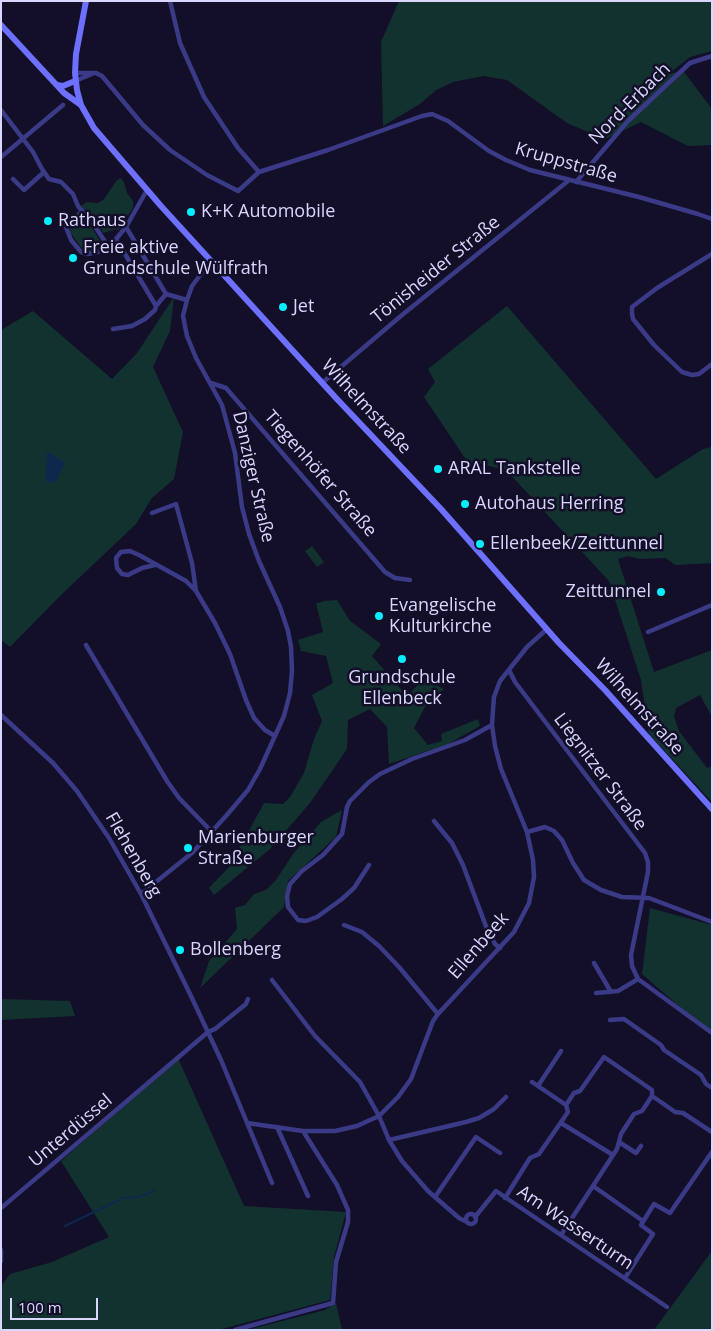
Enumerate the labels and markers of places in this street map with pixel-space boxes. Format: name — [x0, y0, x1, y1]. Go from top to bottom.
place label: K+K Automobile — [201, 201, 335, 223]
marker: K+K Automobile — [185, 206, 197, 218]
place label: Rathaus — [58, 210, 126, 232]
marker: Rathaus — [42, 215, 54, 227]
place label: Freie aktive Grundschule Wülfrath — [83, 237, 268, 280]
marker: Freie aktive Grundschule Wülfrath — [67, 252, 79, 264]
place label: Jet — [293, 296, 314, 318]
marker: Jet — [277, 301, 289, 313]
place label: ARAL Tankstelle — [448, 458, 581, 480]
marker: ARAL Tankstelle — [432, 463, 444, 475]
place label: Autohaus Herring — [475, 493, 623, 515]
marker: Autohaus Herring — [459, 498, 471, 510]
place label: Ellenbeek/Zeittunnel — [490, 533, 663, 555]
marker: Ellenbeek/Zeittunnel — [474, 538, 486, 550]
place label: Zeittunnel — [565, 581, 651, 603]
marker: Zeittunnel — [655, 586, 667, 598]
place label: Evangelische Kulturkirche — [389, 595, 496, 638]
marker: Evangelische Kulturkirche — [373, 610, 385, 622]
marker: Grundschule Ellenbeck — [396, 653, 408, 665]
place label: Grundschule Ellenbeck — [348, 667, 456, 710]
place label: Marienburger Straße — [198, 827, 314, 870]
marker: Marienburger Straße — [182, 842, 194, 854]
place label: Bollenberg — [190, 939, 281, 961]
marker: Bollenberg — [174, 944, 186, 956]

